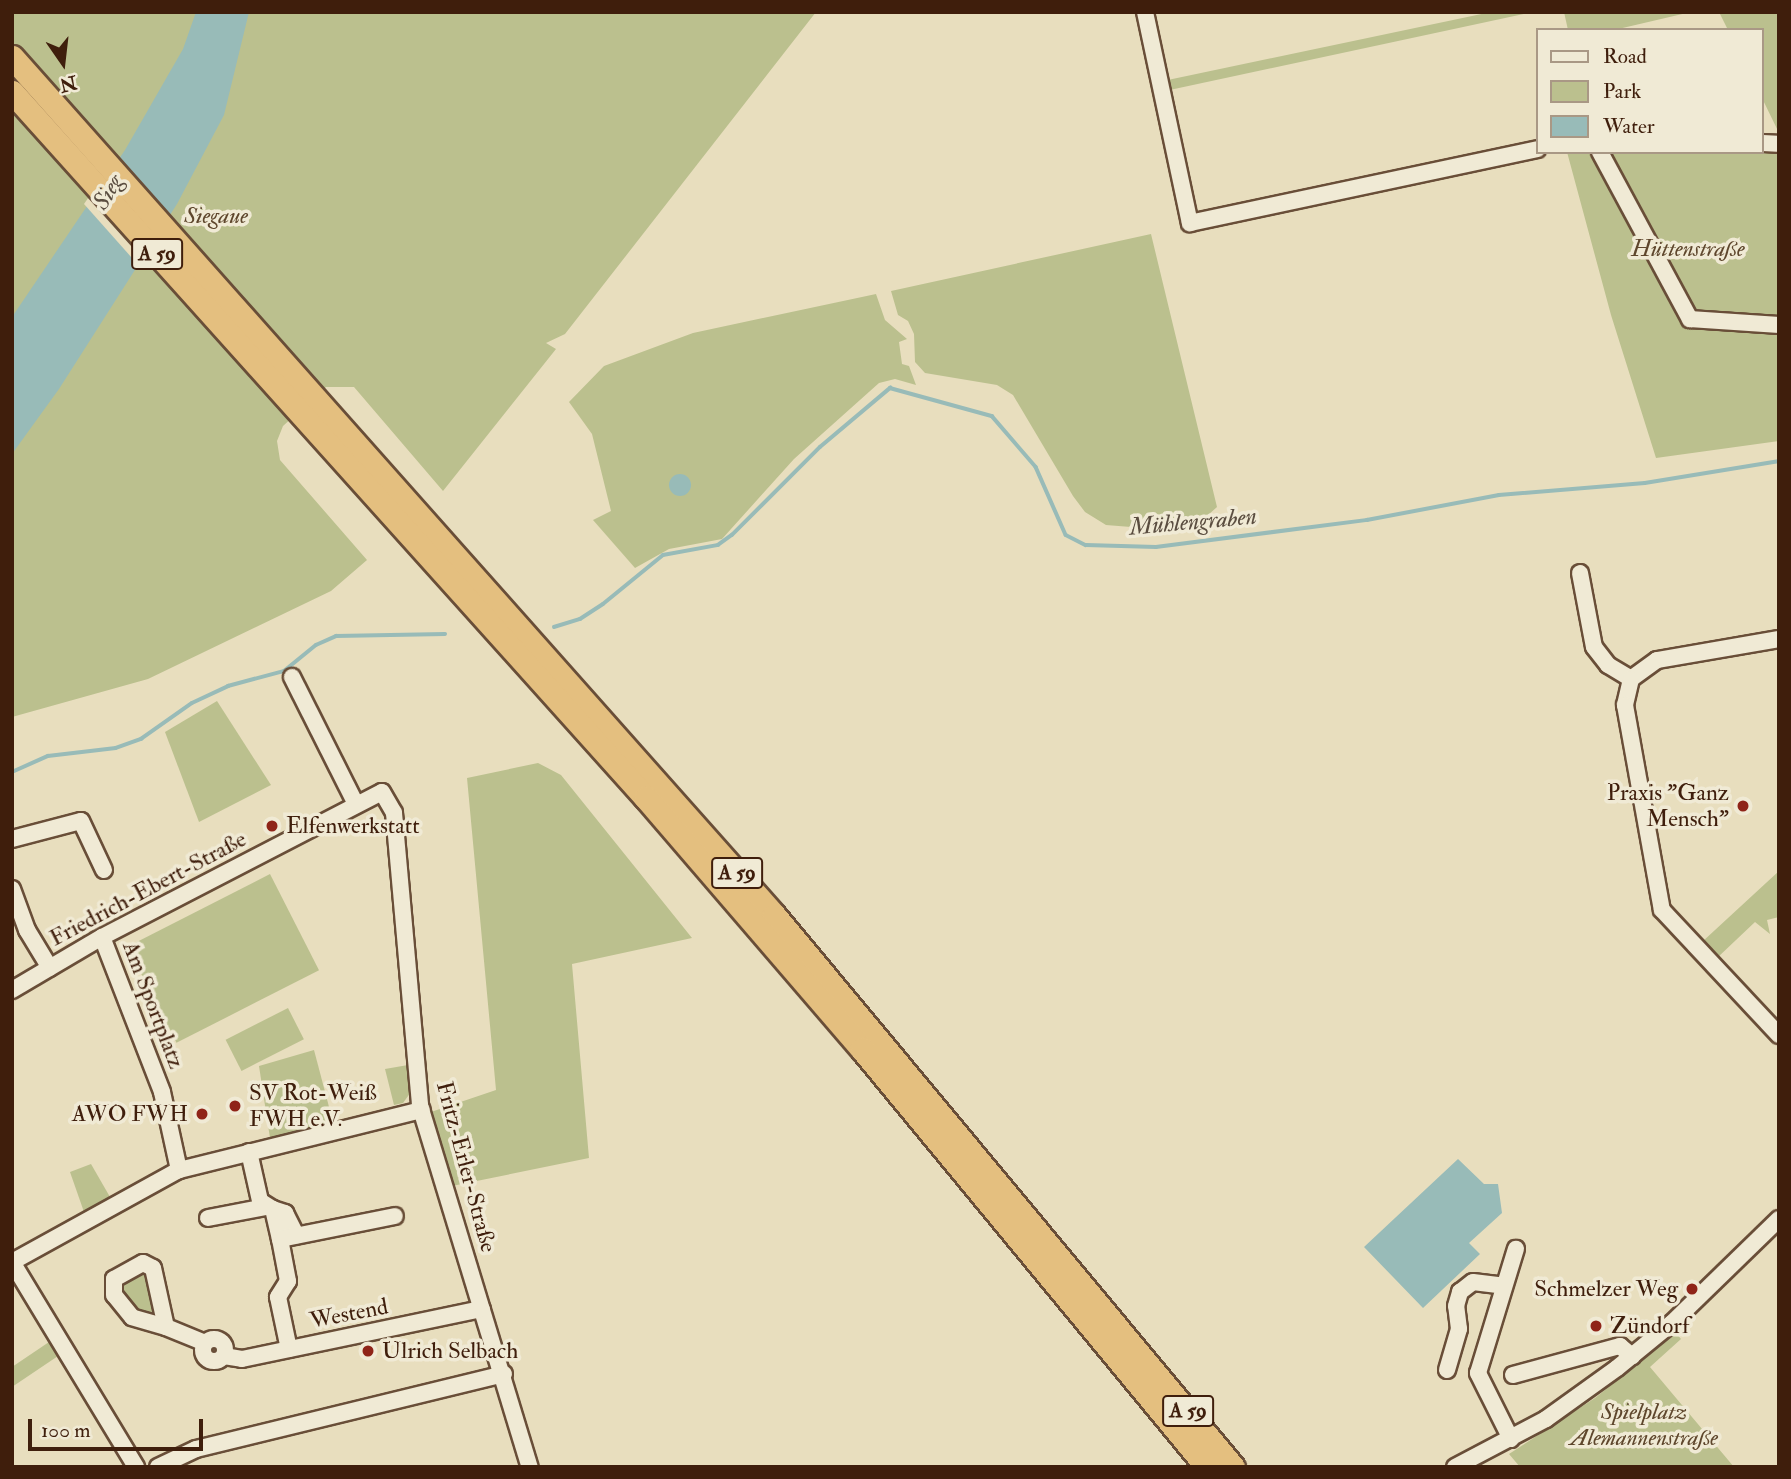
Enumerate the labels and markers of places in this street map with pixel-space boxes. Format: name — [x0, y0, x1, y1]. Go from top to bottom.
place label: Praxis "Ganz Mensch" — [1607, 779, 1729, 833]
marker: Praxis "Ganz Mensch" — [1735, 798, 1751, 814]
place label: Elfenwerkstatt — [286, 812, 420, 840]
marker: Elfenwerkstatt — [264, 818, 280, 834]
place label: SV Rot-Weiß FWH e.V. — [249, 1079, 377, 1133]
marker: SV Rot-Weiß FWH e.V. — [227, 1098, 243, 1114]
place label: AWO FWH — [72, 1100, 188, 1128]
marker: AWO FWH — [194, 1106, 210, 1122]
place label: Schmelzer Weg — [1534, 1275, 1678, 1303]
marker: Schmelzer Weg — [1684, 1281, 1700, 1297]
place label: Zündorf — [1610, 1312, 1689, 1340]
marker: Zündorf — [1588, 1318, 1604, 1334]
place label: Ulrich Selbach — [382, 1337, 518, 1365]
marker: Ulrich Selbach — [360, 1343, 376, 1359]

